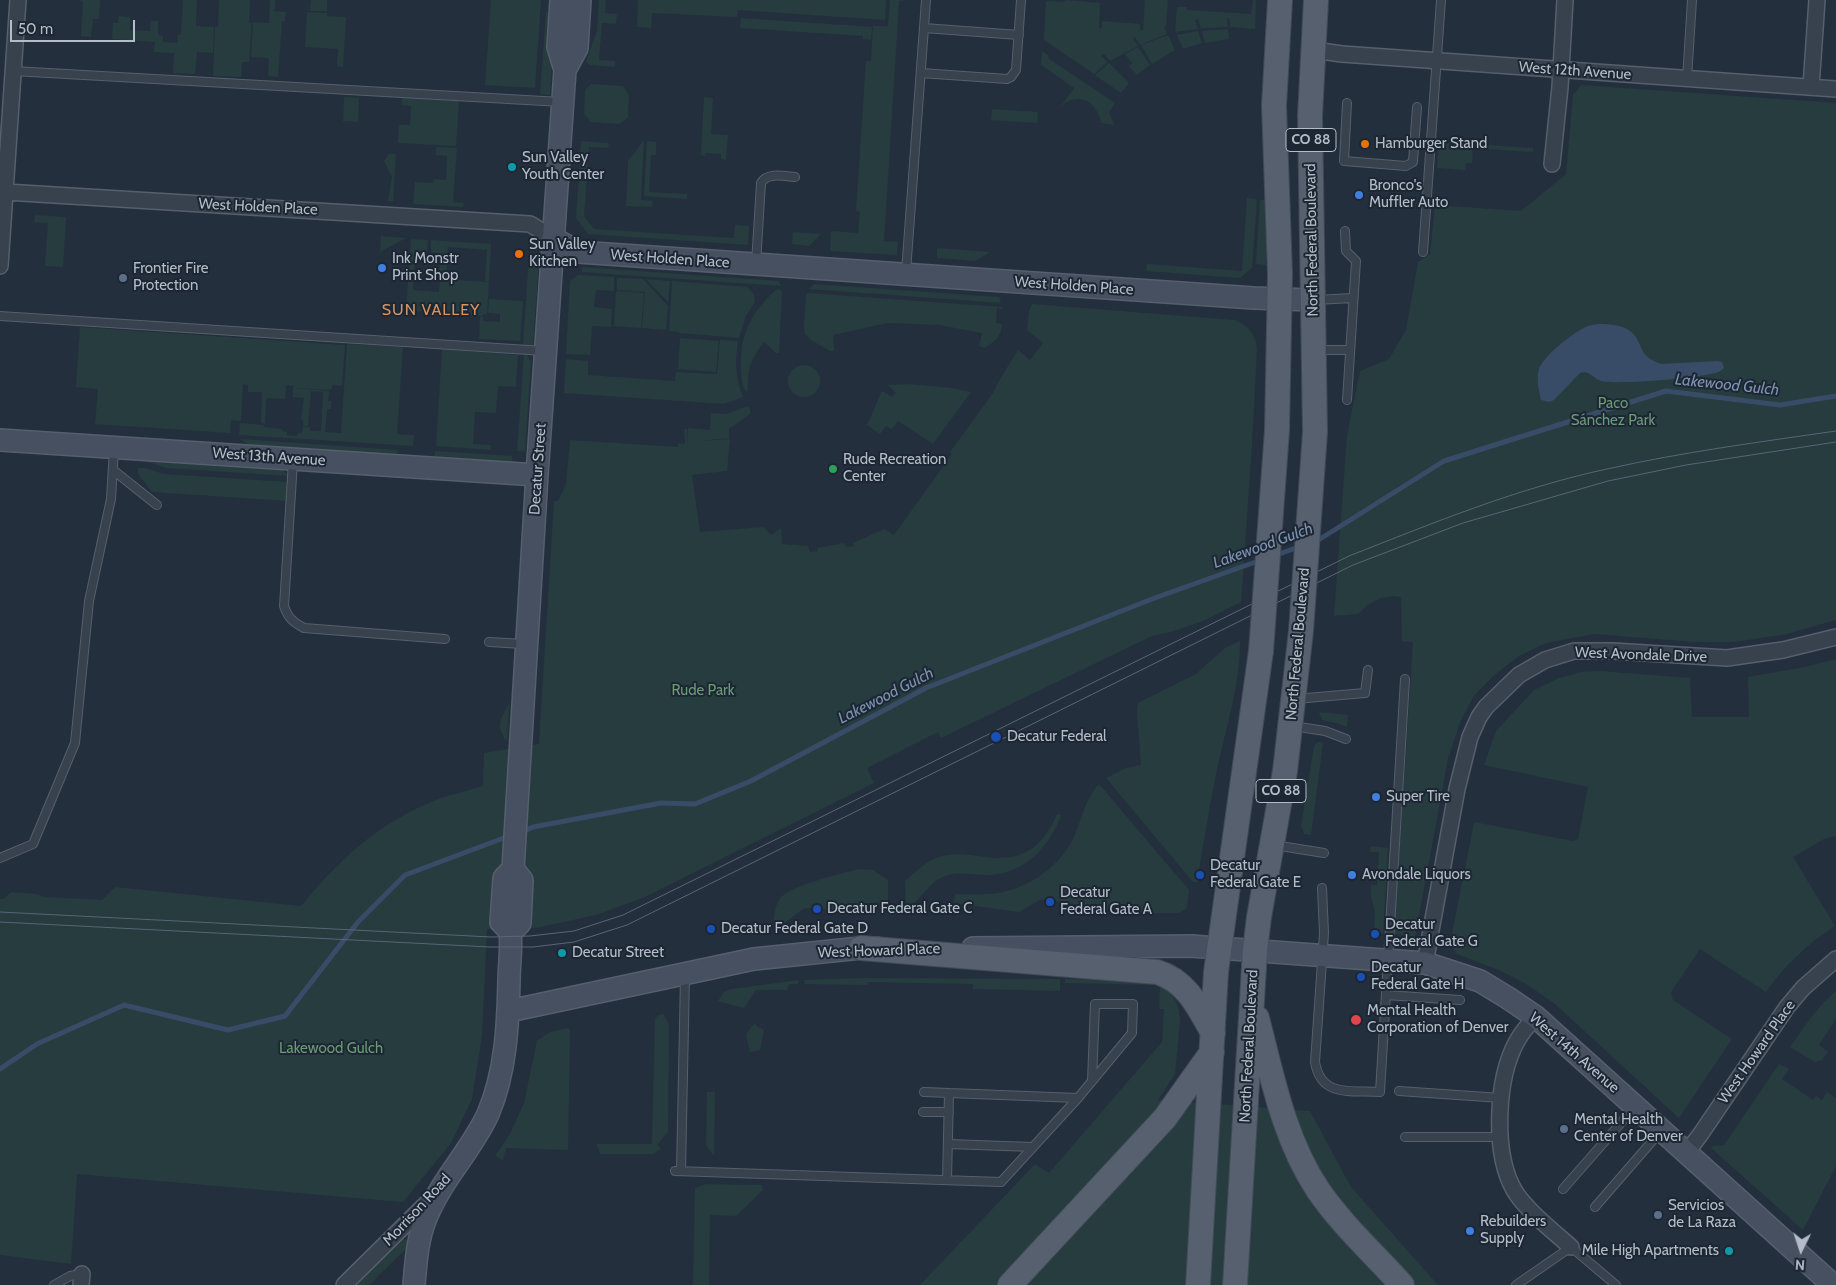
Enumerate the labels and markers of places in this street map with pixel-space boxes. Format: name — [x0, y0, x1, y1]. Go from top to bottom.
place label: Hamburger Stand — [1375, 135, 1487, 153]
marker: Hamburger Stand — [1359, 138, 1371, 150]
place label: Sun Valley Youth Center — [522, 149, 604, 184]
marker: Sun Valley Youth Center — [506, 161, 518, 173]
place label: Bronco's Muffler Auto — [1369, 177, 1448, 212]
marker: Bronco's Muffler Auto — [1353, 189, 1365, 201]
place label: Sun Valley Kitchen — [529, 236, 595, 271]
marker: Sun Valley Kitchen — [513, 248, 525, 260]
place label: Ink Monstr Print Shop — [392, 250, 459, 285]
place label: Frontier Fire Protection — [133, 260, 208, 295]
marker: Ink Monstr Print Shop — [376, 262, 388, 274]
marker: Frontier Fire Protection — [117, 272, 129, 284]
place label: Rude Recreation Center — [843, 451, 946, 486]
marker: Rude Recreation Center — [827, 463, 839, 475]
place label: Decatur Federal — [1007, 728, 1107, 746]
marker: Decatur Federal — [989, 730, 1003, 744]
place label: Super Tire — [1386, 788, 1450, 806]
marker: Super Tire — [1370, 791, 1382, 803]
place label: Decatur Federal Gate E — [1210, 857, 1301, 892]
place label: Avondale Liquors — [1362, 866, 1471, 884]
marker: Decatur Federal Gate E — [1194, 869, 1206, 881]
marker: Avondale Liquors — [1346, 869, 1358, 881]
place label: Decatur Federal Gate A — [1060, 884, 1152, 919]
marker: Decatur Federal Gate A — [1044, 896, 1056, 908]
place label: Decatur Federal Gate C — [827, 900, 972, 918]
marker: Decatur Federal Gate C — [811, 903, 823, 915]
place label: Decatur Federal Gate G — [1385, 916, 1478, 951]
place label: Decatur Federal Gate D — [721, 920, 868, 938]
marker: Decatur Federal Gate D — [705, 923, 717, 935]
marker: Decatur Federal Gate G — [1369, 928, 1381, 940]
place label: Decatur Street — [572, 944, 664, 962]
marker: Decatur Street — [556, 947, 568, 959]
place label: Decatur Federal Gate H — [1371, 959, 1464, 994]
marker: Decatur Federal Gate H — [1355, 971, 1367, 983]
place label: Mental Health Corporation of Denver — [1367, 1002, 1508, 1037]
marker: Mental Health Corporation of Denver — [1349, 1013, 1363, 1027]
place label: Mental Health Center of Denver — [1574, 1111, 1683, 1146]
marker: Mental Health Center of Denver — [1558, 1123, 1570, 1135]
place label: Servicios de La Raza — [1668, 1197, 1736, 1232]
marker: Servicios de La Raza — [1652, 1209, 1664, 1221]
place label: Rebuilders Supply — [1480, 1213, 1546, 1248]
marker: Rebuilders Supply — [1464, 1225, 1476, 1237]
place label: Mile High Apartments — [1582, 1242, 1719, 1260]
marker: Mile High Apartments — [1723, 1245, 1735, 1257]

